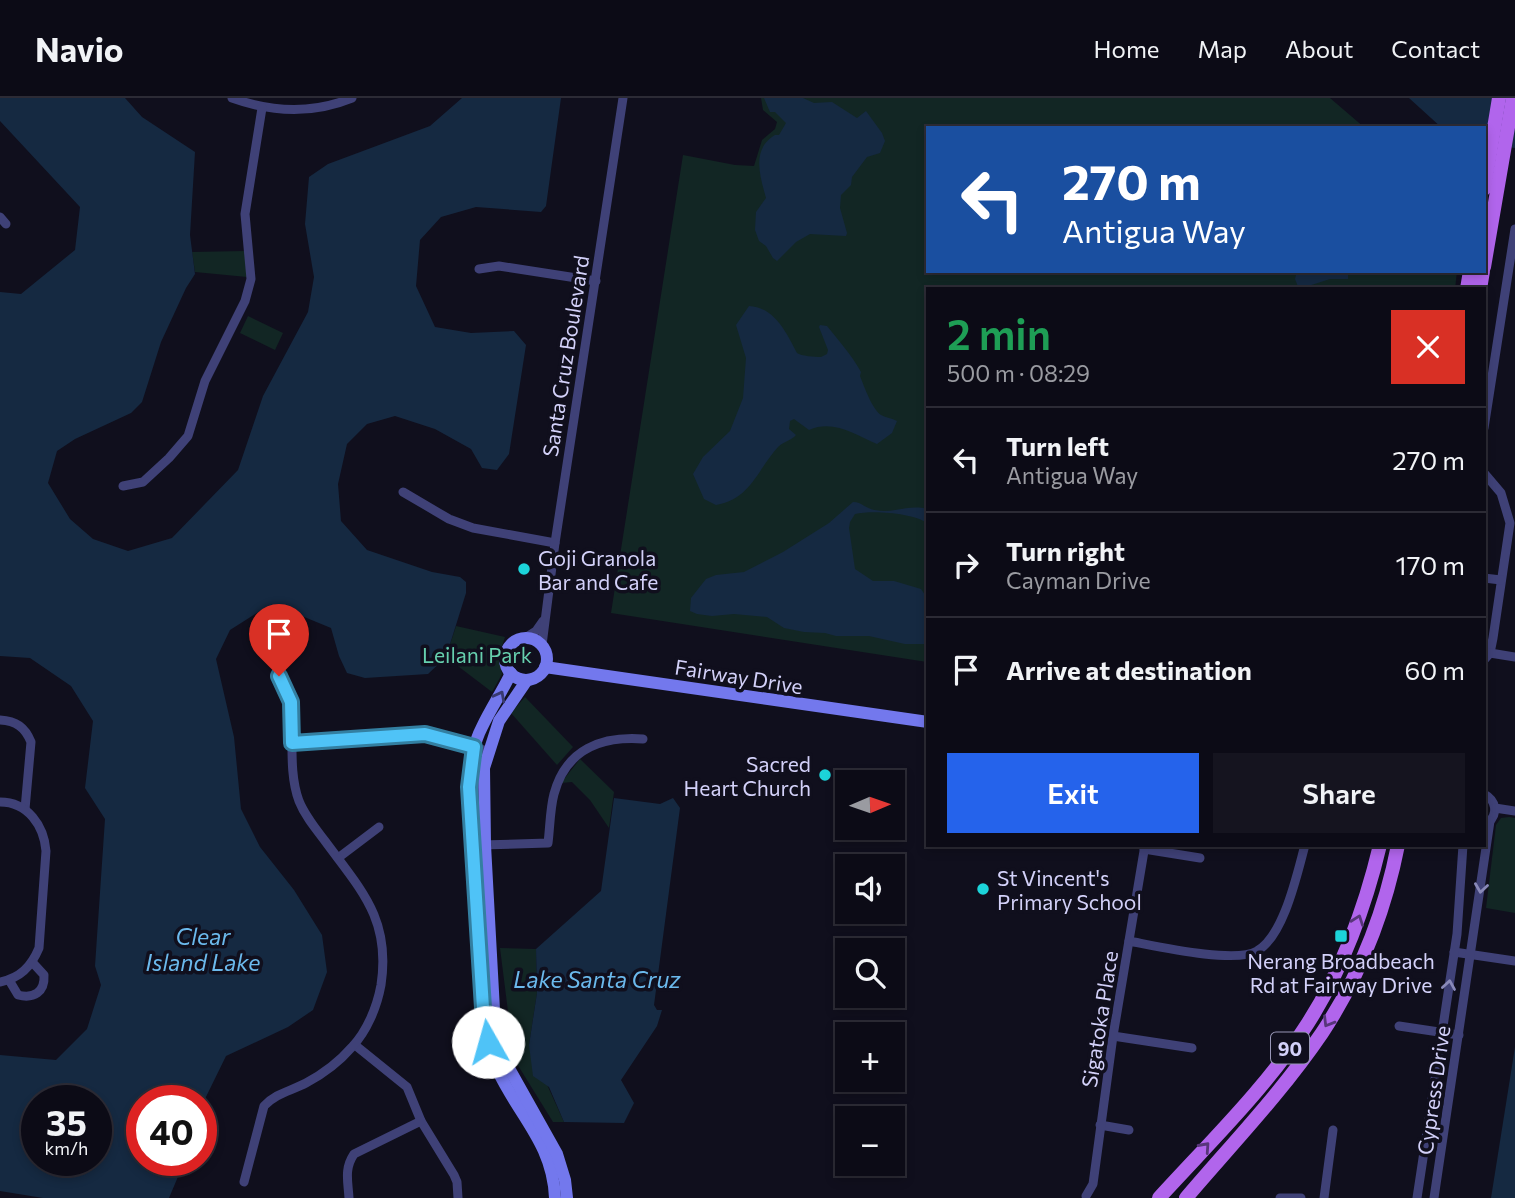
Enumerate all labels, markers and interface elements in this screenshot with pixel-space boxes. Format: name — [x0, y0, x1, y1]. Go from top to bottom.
text: Navio — [35, 28, 124, 69]
text: Home — [1094, 34, 1160, 63]
text: Map — [1198, 34, 1247, 63]
text: About — [1285, 34, 1353, 63]
text: Contact — [1391, 34, 1480, 63]
text: 270 m — [1062, 150, 1201, 210]
icon: left — [947, 154, 1038, 245]
text: Antigua Way — [1062, 210, 1246, 250]
street label: Santa Cruz Boulevard — [537, 254, 593, 458]
text: 2 min — [947, 307, 1051, 359]
button: close — [1391, 310, 1465, 384]
text: 500 m · 08:29 — [947, 359, 1090, 387]
text: Turn left — [1006, 430, 1109, 461]
icon: left — [947, 441, 985, 479]
text: 270 m — [1392, 444, 1465, 475]
text: Antigua Way — [1006, 461, 1138, 489]
text: Turn right — [1006, 535, 1125, 566]
place label: Goji Granola Bar and Cafe — [538, 545, 658, 594]
icon: right — [947, 546, 985, 584]
text: 170 m — [1396, 549, 1465, 580]
marker: Goji Granola Bar and Cafe — [516, 561, 532, 577]
text: Cayman Drive — [1006, 566, 1151, 594]
pin — [249, 604, 309, 676]
icon: arrive — [260, 615, 298, 653]
park label: Leilani Park — [422, 642, 532, 667]
icon: arrive — [947, 651, 985, 689]
street label: Fairway Drive — [673, 654, 805, 698]
text: Arrive at destination — [1006, 654, 1252, 685]
text: 60 m — [1405, 654, 1465, 685]
one-way arrow — [491, 691, 505, 703]
place label: Sacred Heart Church — [684, 751, 811, 800]
button: Exit — [947, 753, 1199, 833]
button: Share — [1213, 753, 1465, 833]
marker: Sacred Heart Church — [817, 767, 833, 783]
north arrow — [835, 770, 905, 840]
map controls — [835, 770, 905, 1176]
button: sound — [835, 854, 905, 924]
place label: St Vincent's Primary School — [997, 865, 1142, 914]
marker: St Vincent's Primary School — [975, 881, 991, 897]
one-way arrow — [1474, 883, 1489, 894]
one-way arrow — [1350, 914, 1364, 926]
water label: Clear Island Lake — [146, 922, 260, 976]
marker: Nerang Broadbeach Rd at Fairway Drive — [1333, 928, 1349, 944]
button: search — [835, 938, 905, 1008]
place label: Nerang Broadbeach Rd at Fairway Drive — [1247, 948, 1435, 997]
street label: Sigatoka Place — [1076, 949, 1122, 1089]
water label: Lake Santa Cruz — [513, 965, 681, 993]
one-way arrow — [1441, 979, 1456, 991]
position arrow — [451, 1005, 525, 1079]
one-way arrow — [1324, 1014, 1337, 1027]
button: + — [835, 1022, 905, 1092]
street label: Cypress Drive — [1412, 1024, 1454, 1156]
road number: 90 — [1271, 1032, 1309, 1064]
speed limit sign: 40 — [126, 1085, 217, 1176]
text: 35 — [46, 1100, 87, 1143]
button: − — [835, 1106, 905, 1176]
text: km/h — [45, 1137, 88, 1159]
one-way arrow — [1197, 1142, 1209, 1155]

